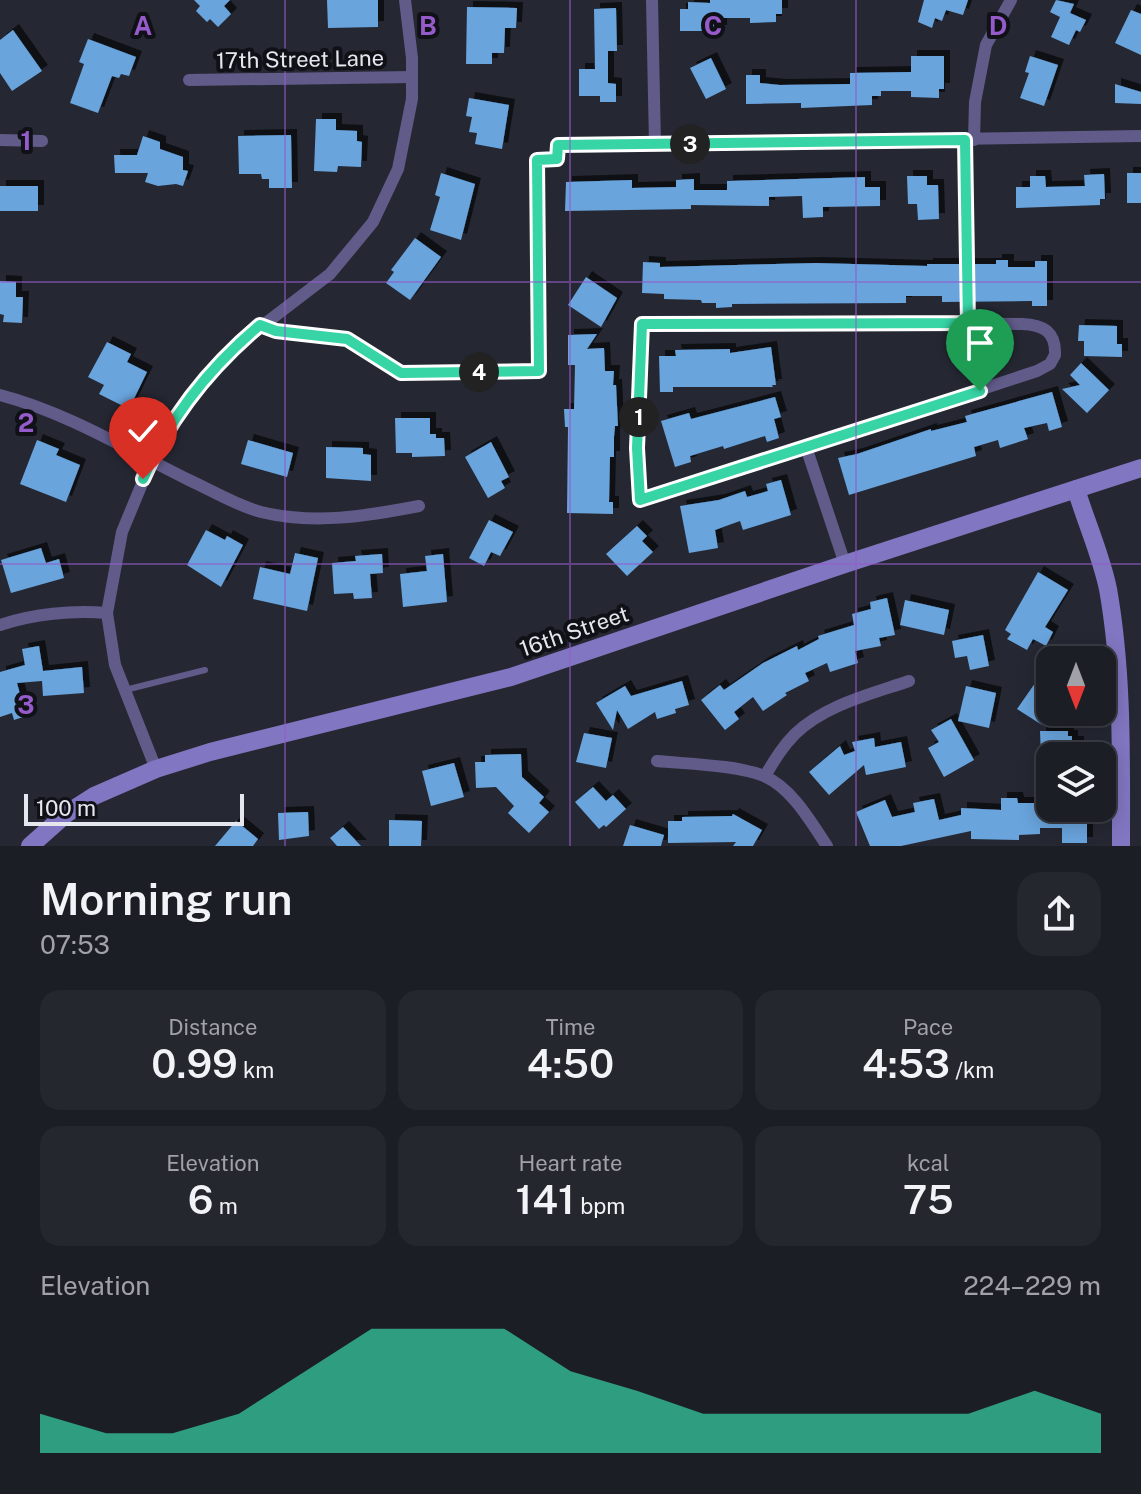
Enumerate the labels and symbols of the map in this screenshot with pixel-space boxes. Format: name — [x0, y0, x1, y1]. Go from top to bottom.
text: A — [134, 10, 153, 41]
text: B — [419, 10, 437, 41]
text: C — [704, 10, 722, 41]
text: D — [989, 10, 1007, 41]
street label: 17th Street Lane — [216, 45, 384, 73]
pin: 3 — [670, 124, 710, 164]
text: 1 — [20, 125, 32, 156]
pin — [946, 309, 1014, 391]
pin: 4 — [459, 352, 499, 392]
pin — [109, 397, 177, 479]
pin: 1 — [619, 397, 659, 437]
text: 2 — [18, 407, 34, 438]
street label: 16th Street — [516, 600, 632, 662]
north arrow — [1036, 646, 1116, 726]
text: 3 — [17, 689, 35, 720]
scale bar — [24, 790, 244, 826]

